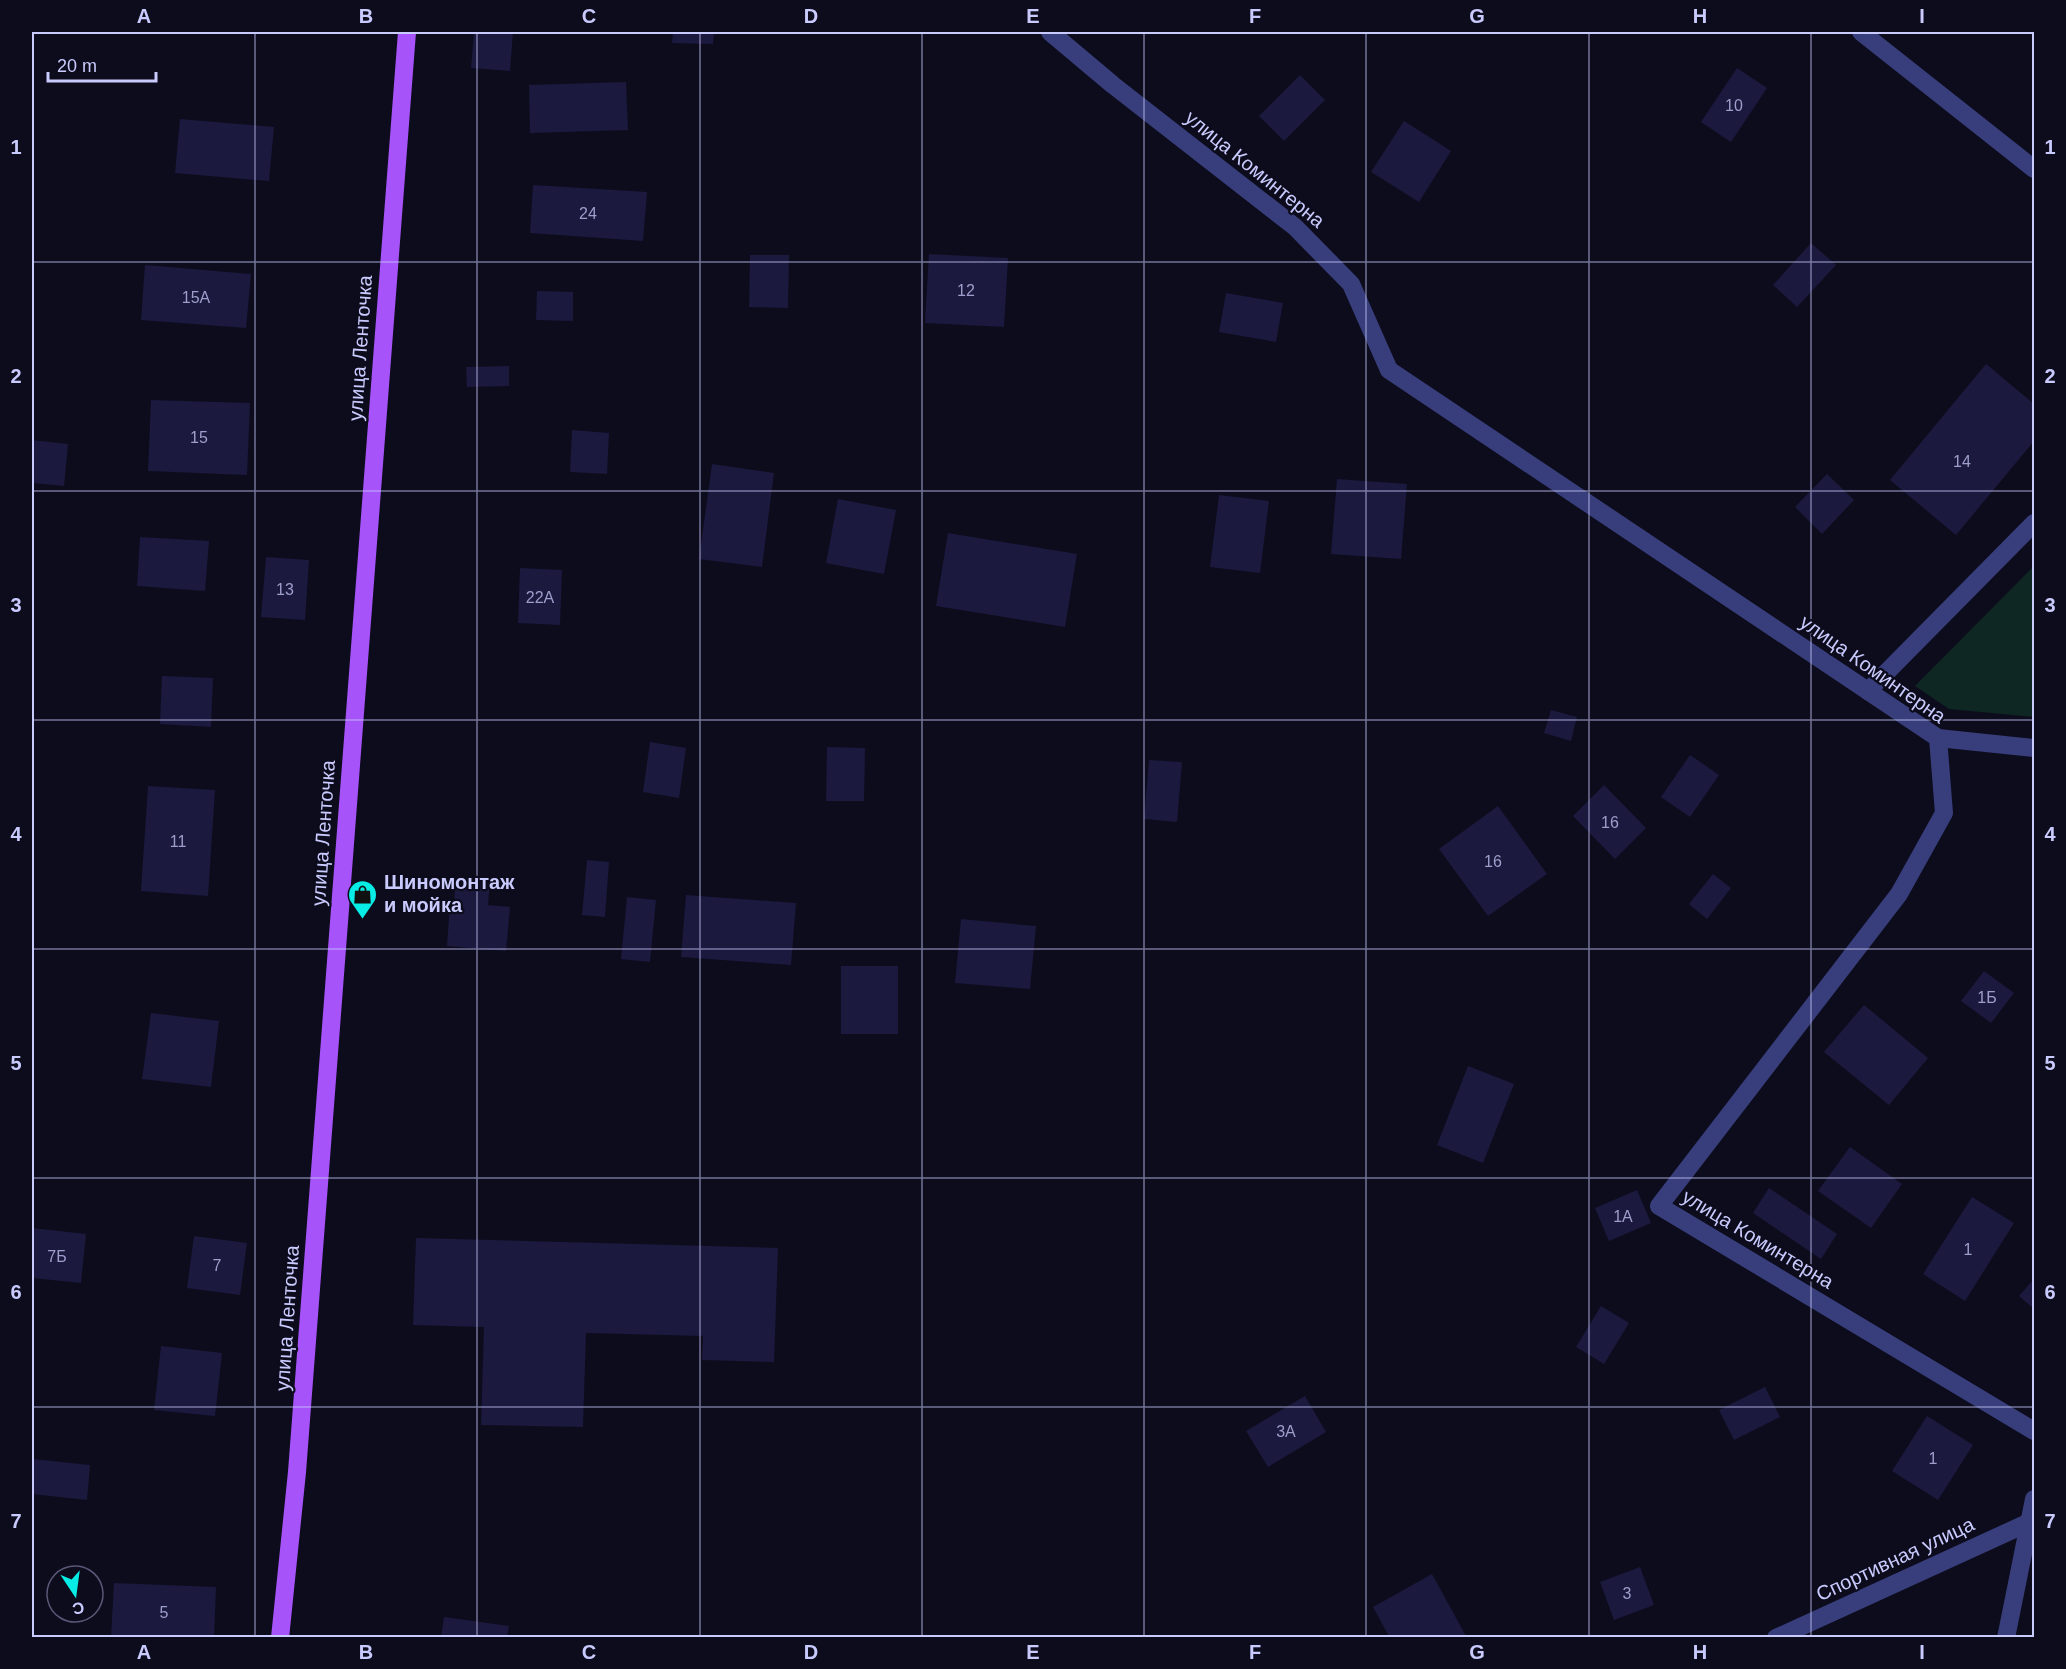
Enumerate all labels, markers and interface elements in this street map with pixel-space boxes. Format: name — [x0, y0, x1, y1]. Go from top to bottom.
text: A — [137, 5, 151, 27]
text: B — [359, 5, 373, 27]
text: C — [582, 5, 596, 27]
text: D — [804, 5, 818, 27]
text: E — [1026, 5, 1040, 27]
text: F — [1249, 5, 1261, 27]
text: G — [1469, 5, 1485, 27]
text: H — [1693, 5, 1707, 27]
text: I — [1919, 5, 1925, 27]
scale bar — [48, 45, 156, 83]
text: 20 m — [57, 56, 97, 76]
house number: 10 — [1725, 97, 1743, 114]
street label: улица Коминтерна — [1181, 106, 1330, 232]
text: 1 — [10, 136, 22, 158]
text: 1 — [2044, 136, 2056, 158]
house number: 24 — [579, 205, 597, 222]
street label: улица Ленточка — [344, 273, 376, 422]
house number: 12 — [957, 282, 975, 299]
house number: 15А — [182, 289, 211, 306]
text: 2 — [10, 365, 22, 387]
text: 2 — [2044, 365, 2056, 387]
house number: 15 — [190, 429, 208, 446]
house number: 14 — [1953, 453, 1971, 470]
house number: 13 — [276, 581, 294, 598]
house number: 22А — [526, 589, 555, 606]
text: 3 — [10, 594, 22, 616]
text: 3 — [2044, 594, 2056, 616]
street label: улица Коминтерна — [1796, 610, 1951, 728]
street label: улица Ленточка — [307, 758, 339, 907]
house number: 16 — [1601, 814, 1619, 831]
text: 4 — [10, 823, 22, 845]
text: 4 — [2044, 823, 2056, 845]
house number: 11 — [170, 833, 186, 850]
house number: 16 — [1484, 853, 1502, 870]
place label: Шиномонтаж и мойка — [384, 871, 515, 916]
shop icon: Шиномонтаж и мойка — [347, 878, 379, 920]
house number: 1Б — [1977, 989, 1997, 1006]
text: 5 — [10, 1052, 22, 1074]
text: 5 — [2044, 1052, 2056, 1074]
street label: улица Коминтерна — [1678, 1185, 1838, 1293]
house number: 1А — [1613, 1208, 1633, 1225]
house number: 1 — [1964, 1241, 1973, 1258]
street label: улица Ленточка — [271, 1243, 303, 1392]
house number: 7Б — [47, 1248, 67, 1265]
house number: 7 — [213, 1257, 222, 1274]
text: 6 — [10, 1281, 22, 1303]
text: 6 — [2044, 1281, 2056, 1303]
house number: 3А — [1276, 1423, 1296, 1440]
house number: 1 — [1929, 1450, 1938, 1467]
text: 7 — [10, 1510, 22, 1532]
text: 7 — [2044, 1510, 2056, 1532]
street label: Спортивная улица — [1813, 1512, 1978, 1605]
north arrow — [45, 1564, 105, 1624]
house number: 3 — [1623, 1585, 1632, 1602]
text: С — [70, 1599, 86, 1618]
house number: 5 — [160, 1604, 169, 1621]
text: A — [137, 1641, 151, 1663]
text: B — [359, 1641, 373, 1663]
text: C — [582, 1641, 596, 1663]
text: D — [804, 1641, 818, 1663]
text: E — [1026, 1641, 1040, 1663]
text: F — [1249, 1641, 1261, 1663]
text: G — [1469, 1641, 1485, 1663]
text: H — [1693, 1641, 1707, 1663]
text: I — [1919, 1641, 1925, 1663]

